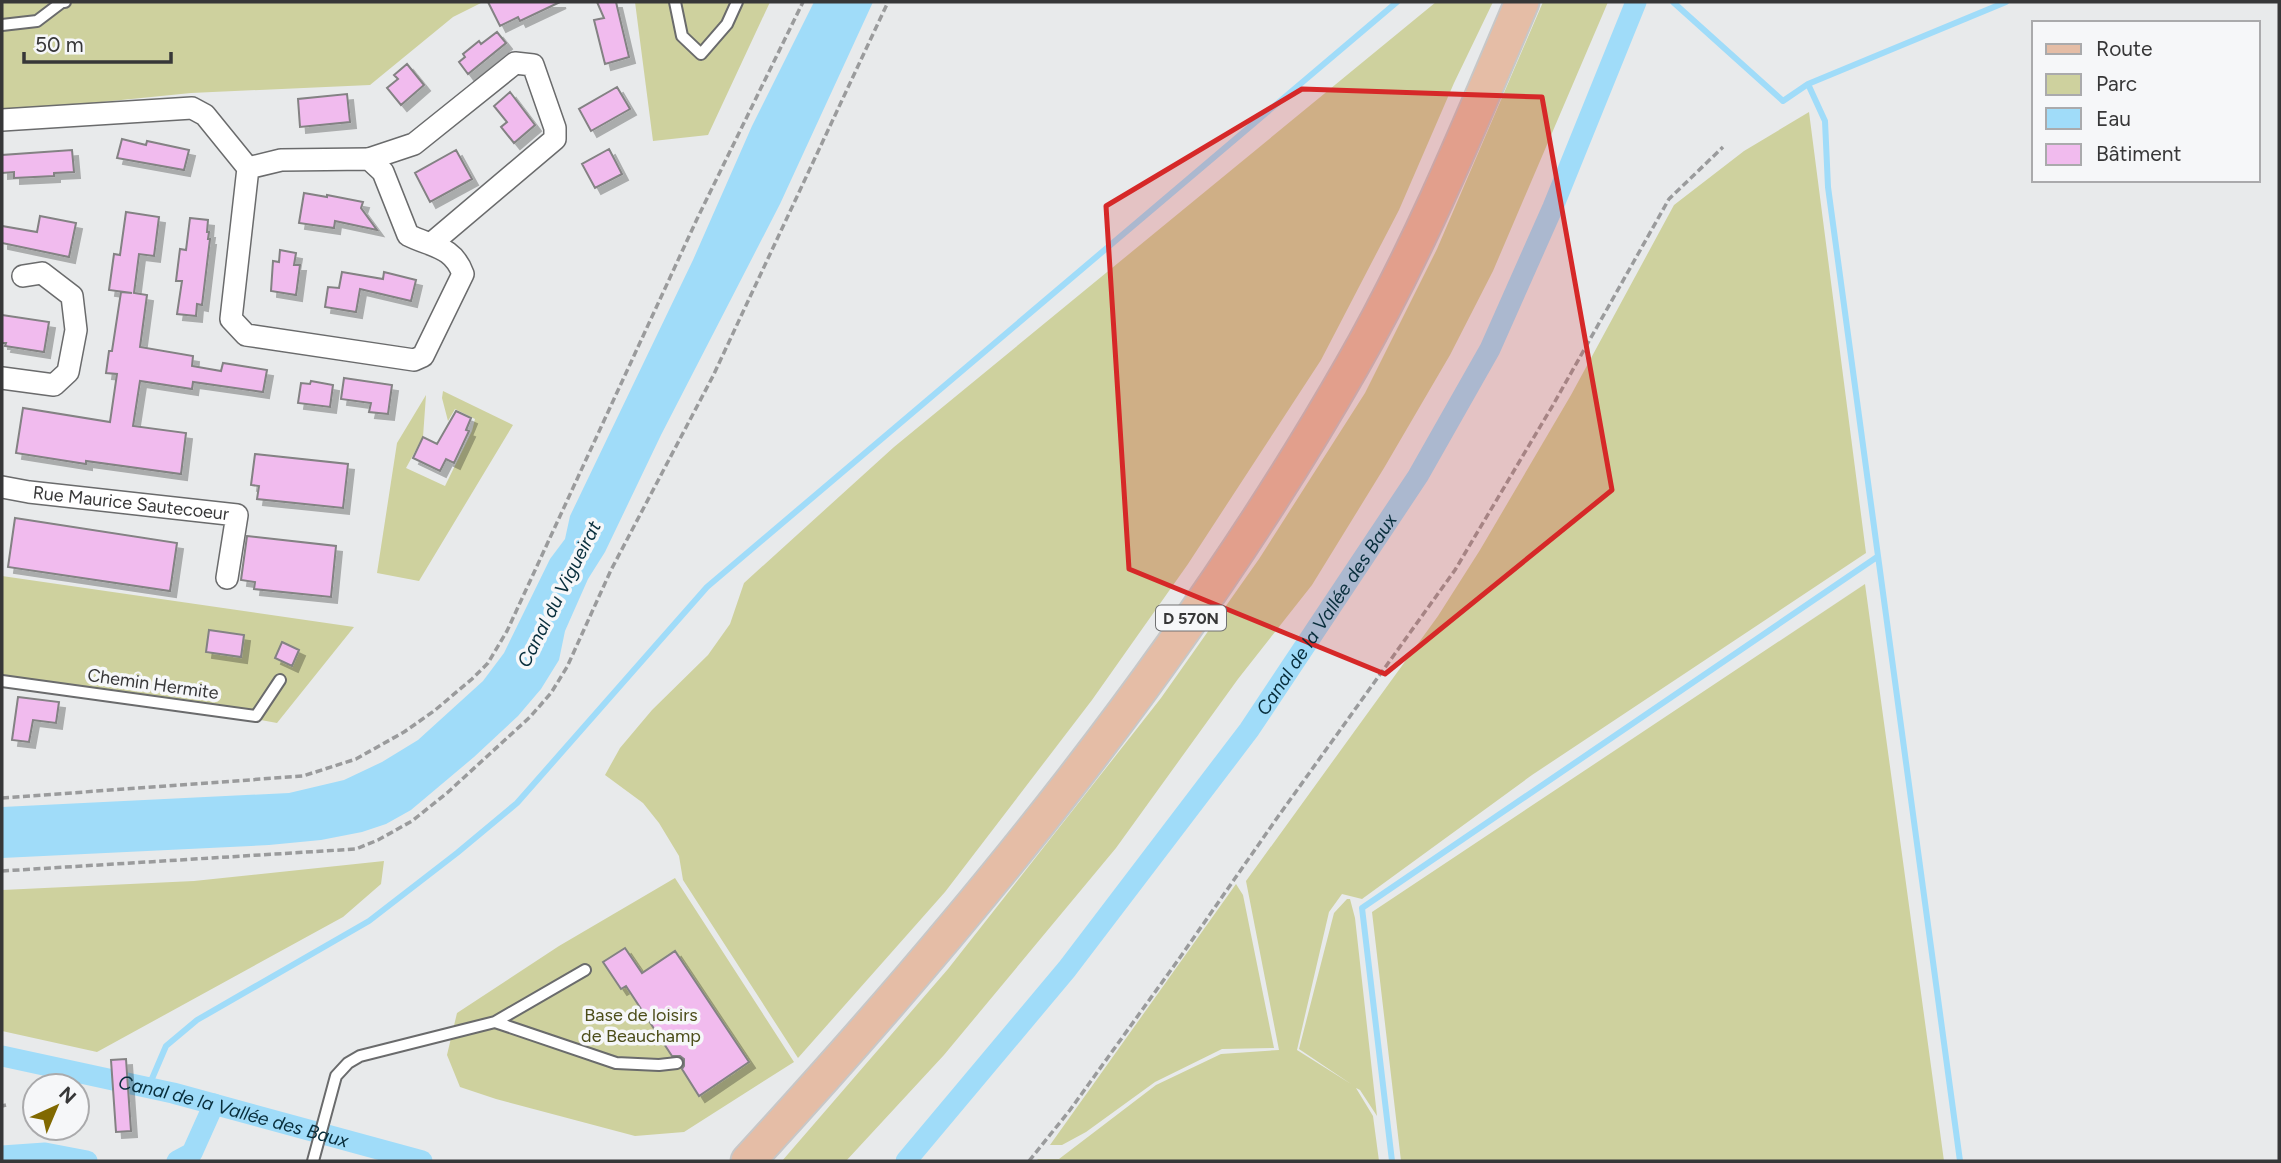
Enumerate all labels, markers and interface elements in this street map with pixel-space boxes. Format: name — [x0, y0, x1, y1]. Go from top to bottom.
scale bar — [24, 21, 172, 65]
legend — [2032, 21, 2260, 182]
text: 50 m — [35, 32, 84, 57]
text: Route — [2096, 36, 2152, 61]
text: Parc — [2096, 71, 2137, 96]
text: Eau — [2096, 106, 2131, 131]
text: Bâtiment — [2096, 141, 2181, 166]
street label: Rue Maurice Sautecoeur — [32, 481, 230, 525]
water label: Canal de la Vallée des Baux — [1251, 508, 1402, 719]
water label: Canal du Vigueirat — [512, 516, 606, 671]
road number: D 570N — [1156, 606, 1226, 631]
street label: Chemin Hermite — [86, 664, 220, 704]
park label: Base de loisirs de Beauchamp — [581, 1004, 701, 1047]
water label: Canal de la Vallée des Baux — [116, 1070, 352, 1152]
north arrow — [21, 1072, 91, 1142]
text: N — [54, 1082, 81, 1109]

